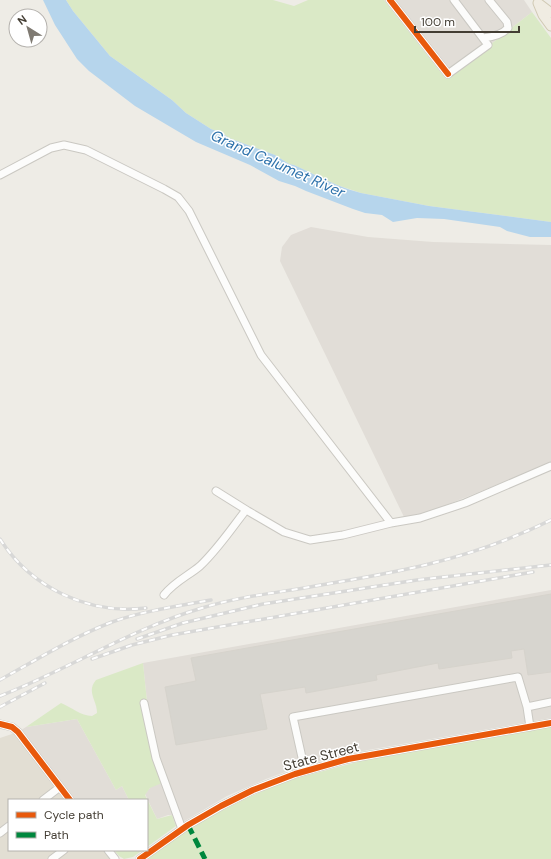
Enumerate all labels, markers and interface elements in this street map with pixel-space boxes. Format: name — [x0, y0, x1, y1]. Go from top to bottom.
north arrow — [8, 8, 48, 48]
scale bar — [415, 8, 519, 34]
text: N — [15, 12, 29, 28]
text: 100 m — [421, 14, 455, 30]
water label: Grand Calumet River — [208, 125, 349, 203]
street label: State Street — [281, 737, 361, 775]
legend — [8, 799, 148, 851]
text: Cycle path — [44, 807, 104, 823]
text: Path — [44, 827, 69, 843]

